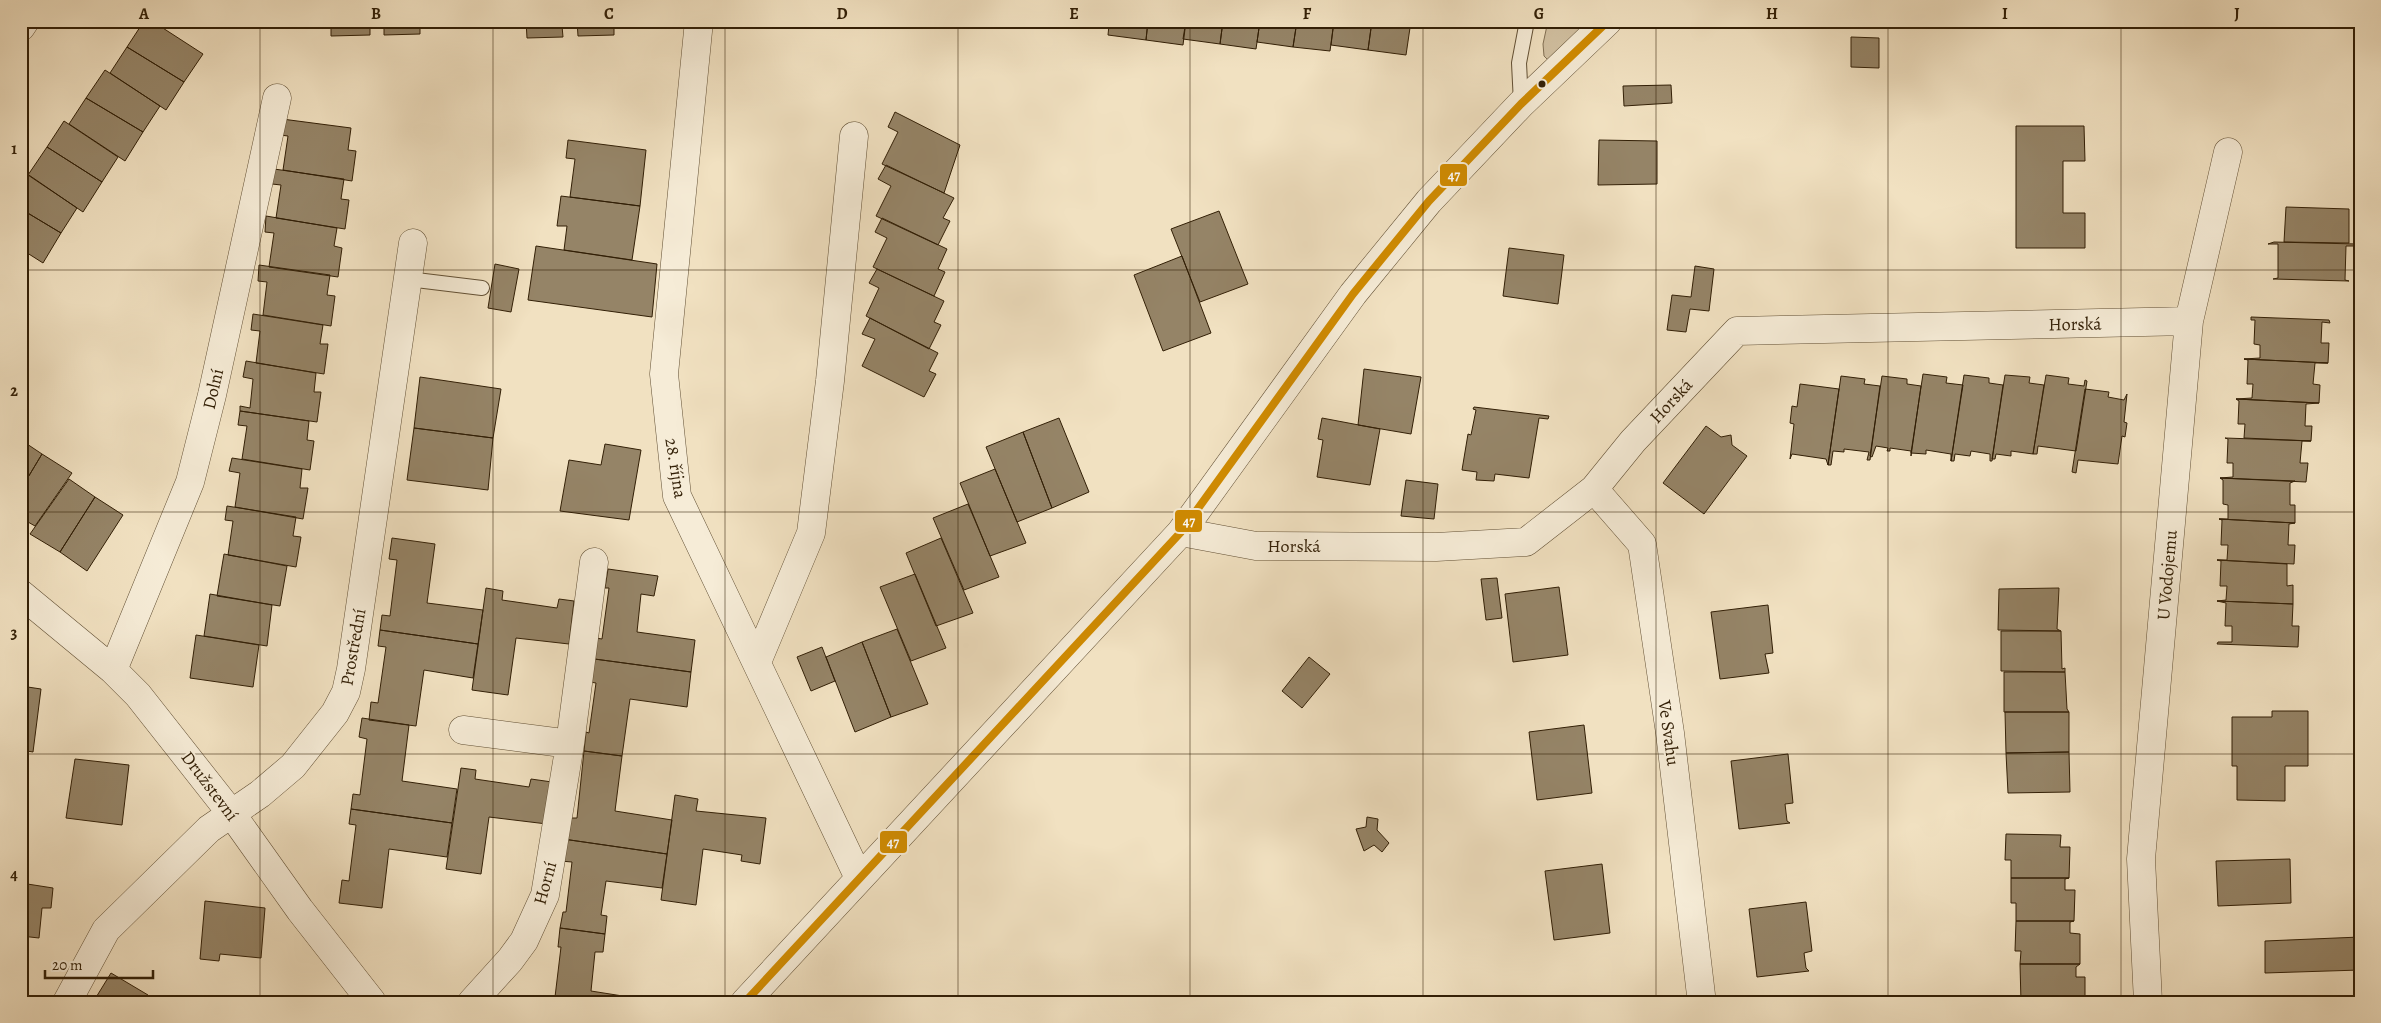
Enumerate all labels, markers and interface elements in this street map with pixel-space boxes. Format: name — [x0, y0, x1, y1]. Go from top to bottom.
text: A — [138, 3, 150, 25]
text: B — [371, 3, 381, 25]
text: C — [604, 3, 614, 25]
text: D — [836, 3, 848, 25]
text: E — [1069, 3, 1079, 25]
text: F — [1303, 3, 1312, 25]
text: G — [1534, 3, 1544, 25]
text: H — [1766, 3, 1778, 25]
text: I — [2002, 3, 2008, 25]
text: J — [2234, 3, 2240, 25]
unlabelled marker — [1537, 79, 1547, 89]
text: 1 — [11, 138, 17, 160]
line badge: 47 — [1439, 163, 1468, 187]
text: 47 — [1448, 166, 1460, 185]
street label: Horská — [2048, 312, 2102, 336]
street label: Dolní — [197, 366, 229, 412]
street label: Horská — [1644, 373, 1698, 429]
text: 2 — [10, 380, 18, 402]
street label: 28. října — [659, 436, 693, 500]
line badge: 47 — [1174, 509, 1203, 533]
text: 47 — [1183, 512, 1195, 531]
street label: U Vodojemu — [2151, 529, 2183, 621]
street label: Horská — [1267, 534, 1321, 558]
street label: Prostřední — [334, 607, 372, 687]
text: 3 — [11, 622, 18, 644]
street label: Ve Svahu — [1652, 698, 1686, 768]
street label: Družstevní — [176, 746, 244, 826]
line badge: 47 — [879, 830, 908, 854]
text: 47 — [887, 833, 899, 852]
street label: Horní — [528, 859, 562, 907]
text: 4 — [10, 864, 18, 886]
scale bar — [45, 948, 152, 980]
text: 20 m — [52, 955, 83, 975]

